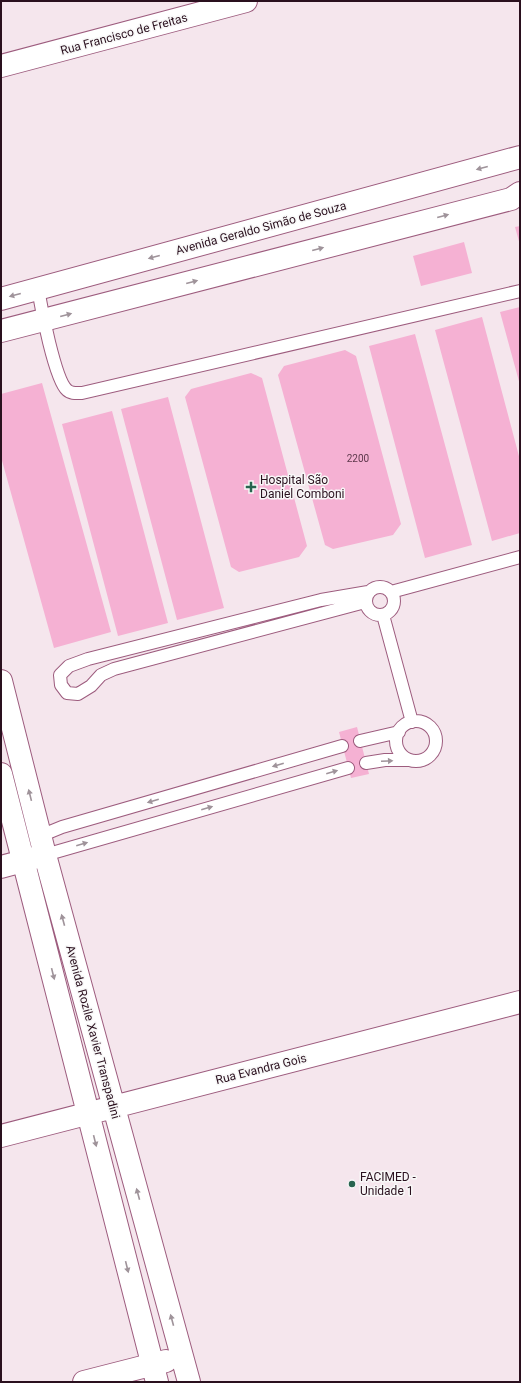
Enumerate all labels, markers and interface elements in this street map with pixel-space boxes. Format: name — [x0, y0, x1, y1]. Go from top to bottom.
street label: Rua Francisco de Freitas — [59, 10, 189, 58]
one-way arrow — [476, 165, 489, 171]
street label: Avenida Geraldo Simão de Souza — [174, 198, 348, 258]
one-way arrow — [438, 213, 450, 219]
one-way arrow — [312, 246, 324, 252]
one-way arrow — [148, 254, 160, 260]
one-way arrow — [186, 279, 198, 285]
one-way arrow — [9, 292, 21, 298]
one-way arrow — [60, 311, 72, 317]
house number: 2200 — [347, 453, 370, 464]
place label: Hospital São Daniel Comboni — [260, 473, 345, 501]
marker: Hospital São Daniel Comboni — [245, 481, 257, 493]
one-way arrow — [381, 757, 393, 764]
one-way arrow — [272, 762, 284, 768]
one-way arrow — [326, 769, 338, 775]
one-way arrow — [26, 788, 32, 801]
one-way arrow — [147, 798, 159, 804]
one-way arrow — [201, 805, 213, 811]
one-way arrow — [76, 840, 88, 846]
one-way arrow — [60, 914, 66, 926]
street label: Avenida Rozile Xavier Transpadini — [63, 944, 123, 1120]
one-way arrow — [50, 968, 56, 980]
street label: Rua Evandra Gois — [214, 1051, 308, 1087]
one-way arrow — [92, 1135, 98, 1147]
place label: FACIMED - Unidade 1 — [360, 1170, 417, 1198]
marker: FACIMED - Unidade 1 — [347, 1179, 357, 1189]
one-way arrow — [135, 1188, 141, 1200]
one-way arrow — [125, 1261, 131, 1273]
one-way arrow — [169, 1313, 175, 1326]

